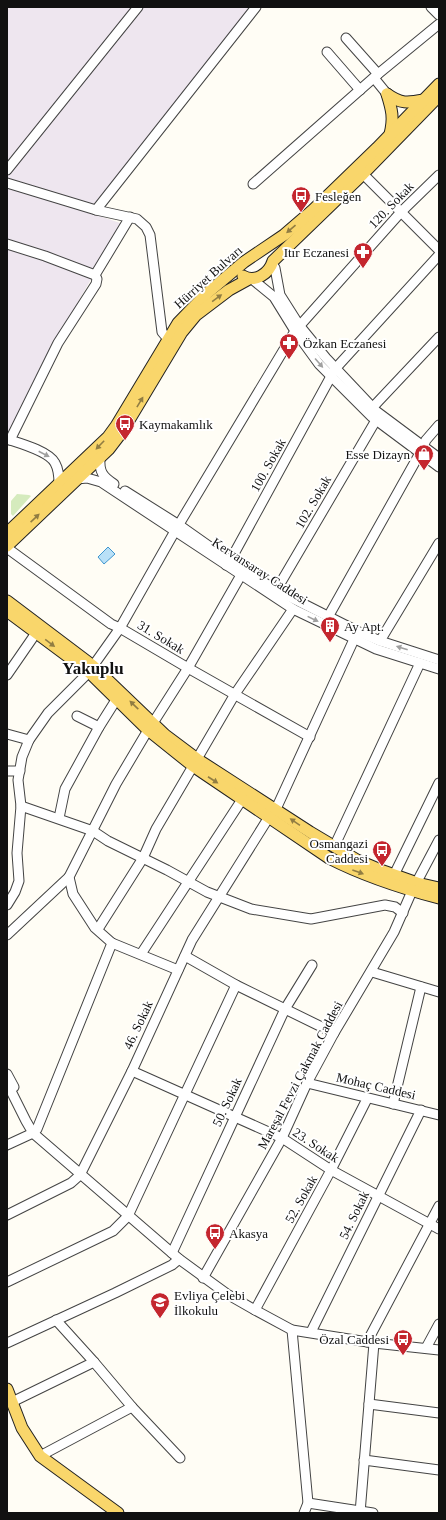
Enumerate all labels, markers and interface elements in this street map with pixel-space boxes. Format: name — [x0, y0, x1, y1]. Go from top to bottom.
street label: 120. Sokak — [365, 178, 417, 231]
bus stop icon: Fesleğen — [290, 185, 312, 213]
place label: Fesleğen — [315, 189, 362, 204]
one-way arrow — [286, 225, 297, 234]
pharmacy icon: Itır Eczanesi — [352, 241, 374, 269]
street label: Hürriyet Bulvarı — [171, 242, 245, 311]
place label: Itır Eczanesi — [284, 245, 349, 260]
one-way arrow — [211, 294, 222, 302]
pharmacy icon: Özkan Eczanesi — [278, 332, 300, 360]
place label: Özkan Eczanesi — [303, 336, 387, 351]
one-way arrow — [314, 358, 324, 368]
one-way arrow — [137, 396, 144, 408]
bus stop icon: Kaymakamlık — [114, 413, 136, 441]
place label: Kaymakamlık — [139, 417, 213, 432]
street label: 100. Sokak — [247, 435, 289, 494]
one-way arrow — [95, 440, 105, 450]
shop icon: Esse Dizayn — [413, 443, 435, 471]
place label: Esse Dizayn — [345, 447, 410, 462]
one-way arrow — [39, 451, 50, 457]
street label: 102. Sokak — [292, 472, 334, 531]
one-way arrow — [30, 514, 40, 523]
street label: Kervansaray Caddesi — [209, 535, 311, 608]
building icon: Ay Apt. — [319, 615, 341, 643]
one-way arrow — [307, 616, 319, 622]
street label: 31. Sokak — [135, 617, 188, 657]
place label: Ay Apt. — [344, 619, 384, 634]
one-way arrow — [44, 639, 55, 647]
one-way arrow — [396, 645, 408, 651]
district label: Yakuplu — [62, 659, 124, 678]
one-way arrow — [129, 700, 139, 709]
one-way arrow — [208, 776, 219, 783]
one-way arrow — [290, 818, 300, 826]
place label: Osmangazi Caddesi — [310, 836, 368, 866]
bus stop icon: Osmangazi Caddesi — [371, 839, 393, 867]
one-way arrow — [353, 869, 365, 875]
street label: 46. Sokak — [120, 998, 156, 1052]
street label: Mareşal Fevzi Çakmak Caddesi — [254, 998, 346, 1152]
street label: Mohaç Caddesi — [335, 1070, 418, 1103]
street label: 50. Sokak — [209, 1075, 245, 1129]
street label: 23. Sokak — [290, 1125, 342, 1166]
street label: 52. Sokak — [282, 1172, 320, 1225]
street label: 54. Sokak — [336, 1188, 372, 1242]
bus stop icon: Akasya — [204, 1222, 226, 1250]
place label: Akasya — [229, 1226, 268, 1241]
place label: Evliya Çelebi İlkokulu — [174, 1288, 246, 1318]
school or university icon: Evliya Çelebi İlkokulu — [149, 1291, 171, 1319]
bus stop icon: Özal Caddesi — [392, 1328, 414, 1356]
place label: Özal Caddesi — [319, 1332, 389, 1347]

